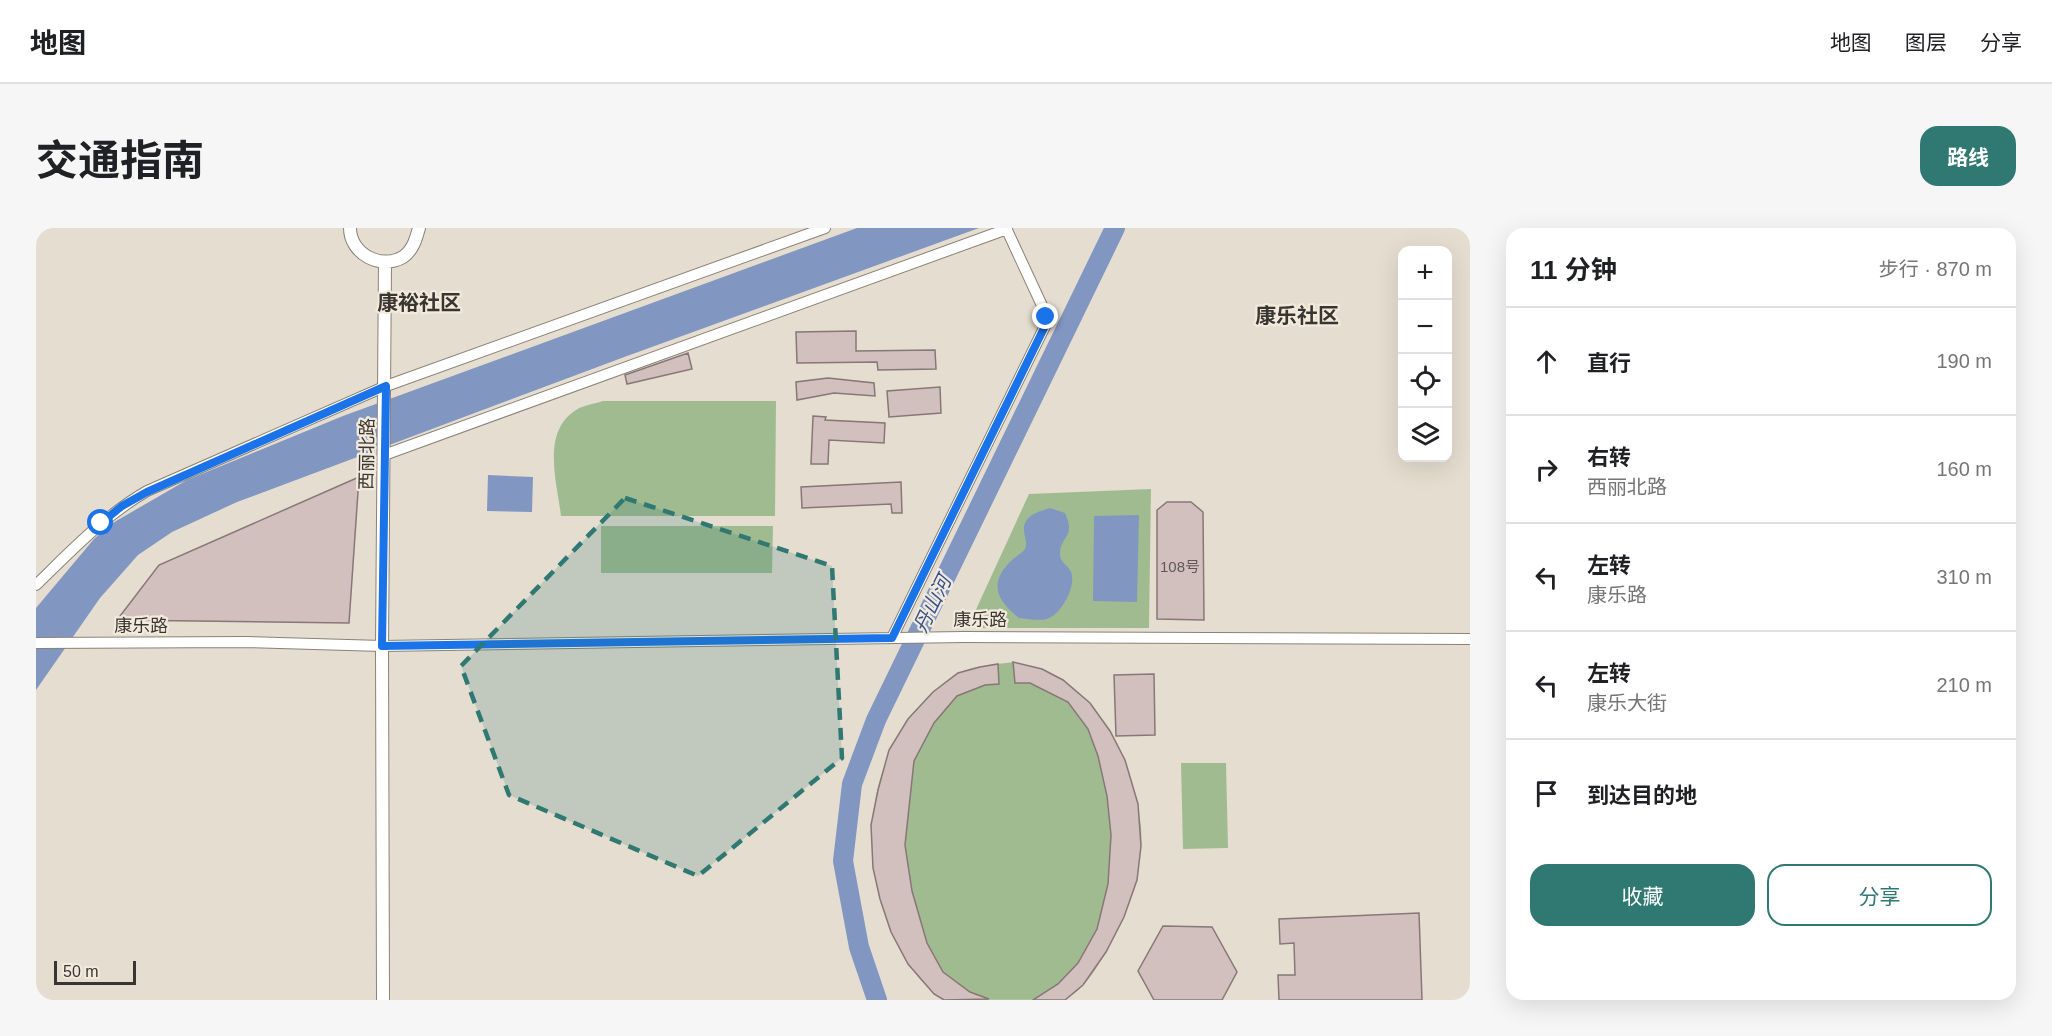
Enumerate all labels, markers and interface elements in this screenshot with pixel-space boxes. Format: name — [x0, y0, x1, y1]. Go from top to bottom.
text: 地图 — [30, 28, 86, 59]
text: 地图 — [1830, 31, 1872, 54]
text: 图层 — [1905, 31, 1947, 54]
text: 分享 — [1980, 31, 2022, 54]
button: 路线 — [1920, 126, 2016, 186]
text: 交通指南 — [36, 137, 204, 184]
map controls — [1398, 246, 1452, 462]
button: + — [1398, 246, 1452, 300]
text: 11 分钟 — [1530, 255, 1617, 285]
text: 步行 · 870 m — [1879, 258, 1992, 280]
district label: 康裕社区 — [377, 291, 461, 314]
button: − — [1398, 300, 1452, 354]
route end — [1032, 303, 1058, 329]
district label: 康乐社区 — [1255, 304, 1339, 327]
icon: ahead — [1530, 345, 1563, 378]
text: 190 m — [1936, 350, 1992, 372]
text: 直行 — [1587, 351, 1631, 376]
button: locate — [1398, 354, 1452, 408]
button: layers — [1398, 408, 1452, 462]
street label: 西丽北路 — [356, 418, 378, 490]
text: 右转 — [1587, 445, 1631, 470]
icon: right — [1530, 453, 1563, 486]
text: 160 m — [1936, 458, 1992, 480]
text: 西丽北路 — [1587, 476, 1667, 498]
route start — [87, 509, 113, 535]
text: 左转 — [1587, 553, 1631, 578]
house number: 108号 — [1160, 558, 1200, 575]
icon: left — [1530, 561, 1563, 594]
text: 310 m — [1936, 566, 1992, 588]
water label: 丹山河 — [909, 569, 957, 636]
text: 康乐路 — [1587, 584, 1647, 606]
street label: 康乐路 — [953, 610, 1007, 630]
street label: 康乐路 — [114, 616, 168, 636]
text: 左转 — [1587, 661, 1631, 686]
icon: left — [1530, 669, 1563, 702]
text: 210 m — [1936, 674, 1992, 696]
text: 康乐大街 — [1587, 692, 1667, 714]
icon: arrive — [1530, 777, 1563, 810]
text: 到达目的地 — [1587, 783, 1697, 808]
button: 收藏 — [1530, 864, 1755, 926]
button: 分享 — [1767, 864, 1992, 926]
scale bar — [54, 958, 136, 986]
text: 50 m — [63, 963, 99, 980]

